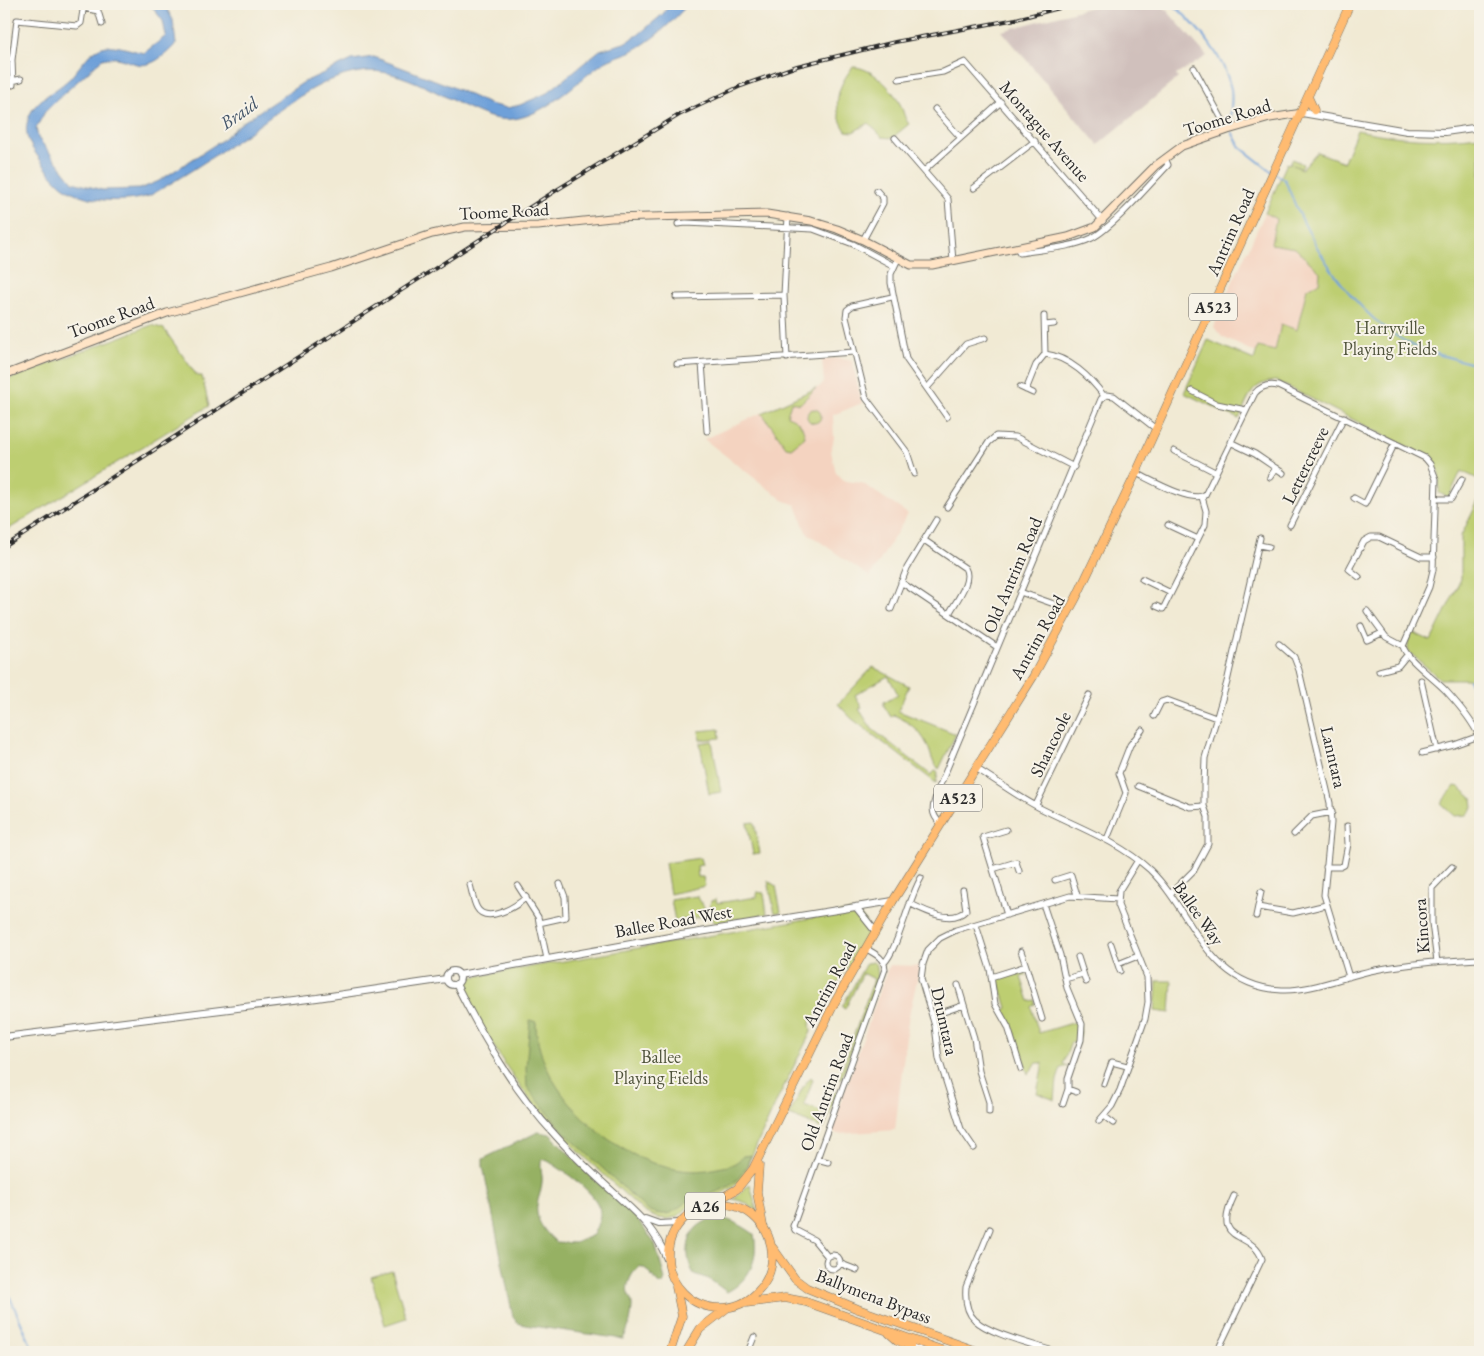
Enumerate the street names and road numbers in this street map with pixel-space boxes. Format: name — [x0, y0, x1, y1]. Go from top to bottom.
street label: Montague Avenue — [995, 76, 1095, 186]
street label: Toome Road — [1180, 93, 1274, 141]
street label: Antrim Road — [1200, 184, 1260, 280]
street label: Toome Road — [458, 197, 551, 225]
street label: Toome Road — [65, 290, 158, 343]
road number: A523 — [1189, 294, 1237, 320]
street label: Lettercreeve — [1276, 423, 1334, 507]
street label: Old Antrim Road — [978, 514, 1046, 636]
street label: Antrim Road — [1005, 591, 1069, 683]
street label: Shancoole — [1024, 707, 1076, 781]
street label: Lanntara — [1316, 724, 1352, 791]
road number: A523 — [934, 784, 982, 811]
street label: Ballee Way — [1169, 876, 1230, 950]
street label: Kincora — [1408, 897, 1434, 954]
street label: Ballee Road West — [613, 899, 734, 943]
street label: Antrim Road — [796, 937, 861, 1031]
street label: Drumtara — [926, 985, 964, 1058]
street label: Old Antrim Road — [794, 1029, 858, 1154]
road number: A26 — [685, 1192, 725, 1220]
street label: Ballymena Bypass — [813, 1263, 935, 1329]

